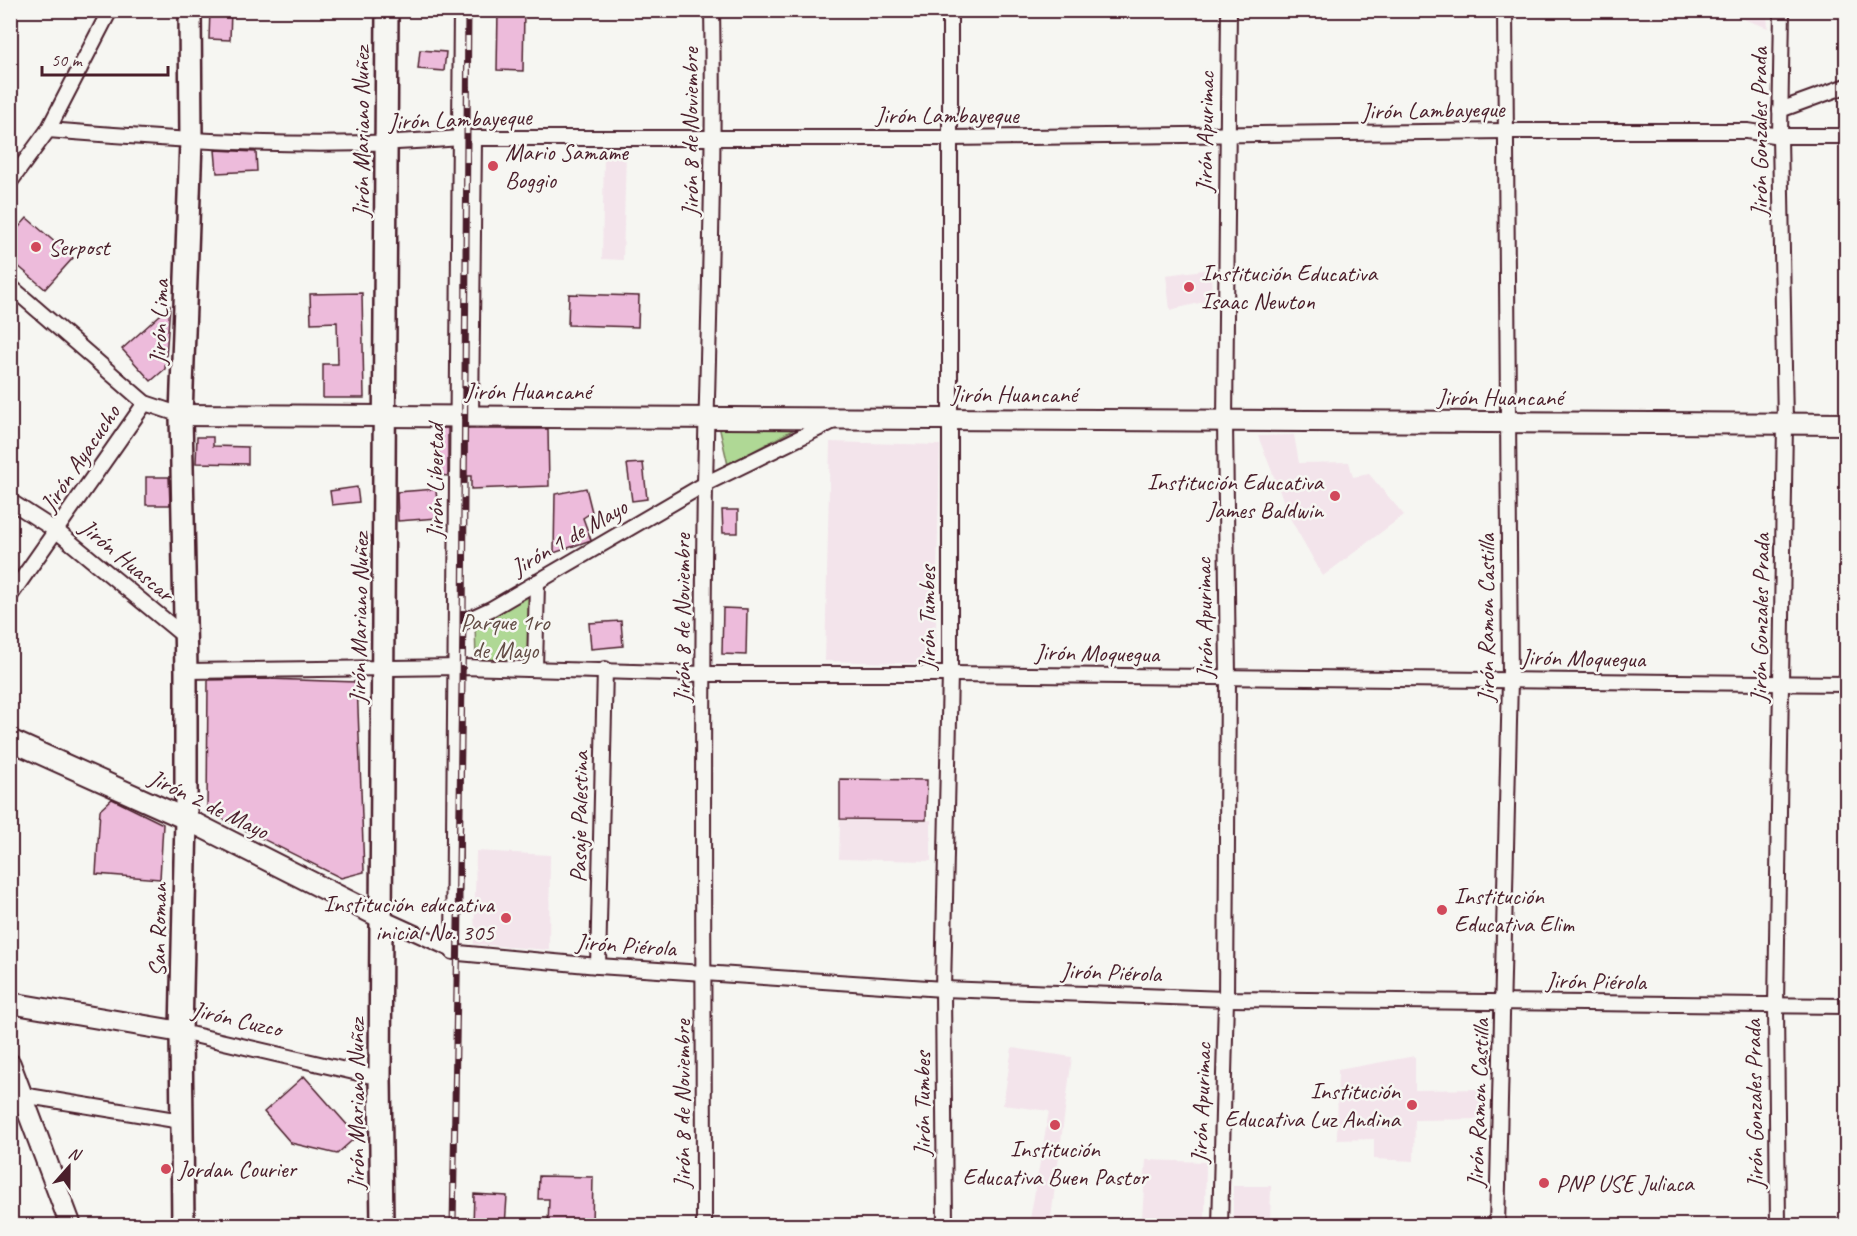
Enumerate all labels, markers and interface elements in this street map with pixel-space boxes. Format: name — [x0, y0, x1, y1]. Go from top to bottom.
scale bar — [42, 39, 168, 77]
street label: Jirón Mariano Nuñez — [346, 44, 376, 219]
street label: Jirón 8 de Noviembre — [675, 45, 705, 217]
street label: Jirón Gonzales Prada — [1744, 46, 1774, 218]
text: 50 m — [51, 49, 84, 71]
street label: Jirón Apurimac — [1189, 70, 1221, 194]
street label: Jirón Lambayeque — [1360, 94, 1507, 126]
street label: Jirón Lambayeque — [875, 100, 1021, 130]
street label: Jirón Lambayeque — [387, 101, 534, 137]
place label: Mario Samame Boggio — [505, 137, 630, 195]
marker: Mario Samame Boggio — [486, 159, 500, 173]
place label: Serpost — [48, 232, 111, 262]
marker: Serpost — [29, 240, 43, 254]
place label: Institución Educativa Isaac Newton — [1201, 258, 1379, 316]
street label: Jirón Lima — [142, 278, 176, 366]
marker: Institución Educativa Isaac Newton — [1182, 280, 1196, 294]
street label: Jirón Huancané — [464, 376, 595, 406]
street label: Jirón Huancané — [950, 379, 1081, 409]
street label: Jirón Huancané — [1436, 382, 1567, 412]
street label: Jirón Ayacucho — [33, 398, 127, 518]
street label: Jirón Libertad — [420, 420, 450, 539]
place label: Institución Educativa James Baldwin — [1147, 467, 1325, 525]
marker: Institución Educativa James Baldwin — [1328, 489, 1342, 503]
street label: Jirón 1 de Mayo — [505, 491, 634, 583]
street label: Jirón Huascar — [73, 511, 182, 609]
street label: Jirón Mariano Nuñez — [342, 530, 376, 705]
street label: Jirón 8 de Noviembre — [667, 531, 697, 703]
street label: Jirón Ramon Castilla — [1471, 532, 1501, 703]
street label: Jirón Gonzales Prada — [1744, 532, 1776, 704]
street label: Jirón Apurimac — [1188, 556, 1220, 680]
street label: Jirón Tumbes — [912, 563, 942, 671]
park label: Parque 1ro de Mayo — [461, 607, 551, 665]
street label: Jirón Moquegua — [1034, 637, 1161, 669]
street label: Jirón Moquegua — [1520, 642, 1647, 674]
street label: Pasaje Palestina — [563, 750, 595, 883]
street label: Jirón 2 de Mayo — [144, 762, 275, 846]
street label: San Roman — [142, 881, 174, 977]
place label: Institución Educativa Elim — [1454, 881, 1574, 939]
place label: Institución educativa inicial No. 305 — [323, 889, 495, 947]
marker: Institución Educativa Elim — [1435, 903, 1449, 917]
marker: Institución educativa inicial No. 305 — [499, 911, 513, 925]
street label: Jirón Piérola — [574, 926, 678, 964]
street label: Jirón Piérola — [1059, 955, 1163, 989]
street label: Jirón Piérola — [1545, 965, 1648, 997]
street label: Jirón Cuzco — [188, 994, 287, 1044]
street label: Jirón Mariano Nuñez — [341, 1016, 371, 1191]
street label: Jirón 8 de Noviembre — [667, 1017, 697, 1189]
street label: Jirón Ramon Castilla — [1460, 1017, 1496, 1189]
street label: Jirón Gonzales Prada — [1738, 1018, 1770, 1190]
street label: Jirón Apurimac — [1184, 1041, 1218, 1165]
street label: Jirón Tumbes — [907, 1049, 937, 1157]
place label: Institución Educativa Luz Andina — [1224, 1076, 1402, 1134]
marker: Institución Educativa Luz Andina — [1405, 1098, 1419, 1112]
marker: Institución Educativa Buen Pastor — [1048, 1118, 1062, 1132]
place label: Institución Educativa Buen Pastor — [962, 1134, 1150, 1192]
north arrow — [39, 1137, 99, 1197]
text: N — [66, 1143, 85, 1166]
place label: Jordan Courier — [177, 1154, 298, 1184]
marker: Jordan Courier — [159, 1162, 173, 1176]
place label: PNP USE Juliaca — [1556, 1168, 1695, 1198]
marker: PNP USE Juliaca — [1537, 1176, 1551, 1190]

